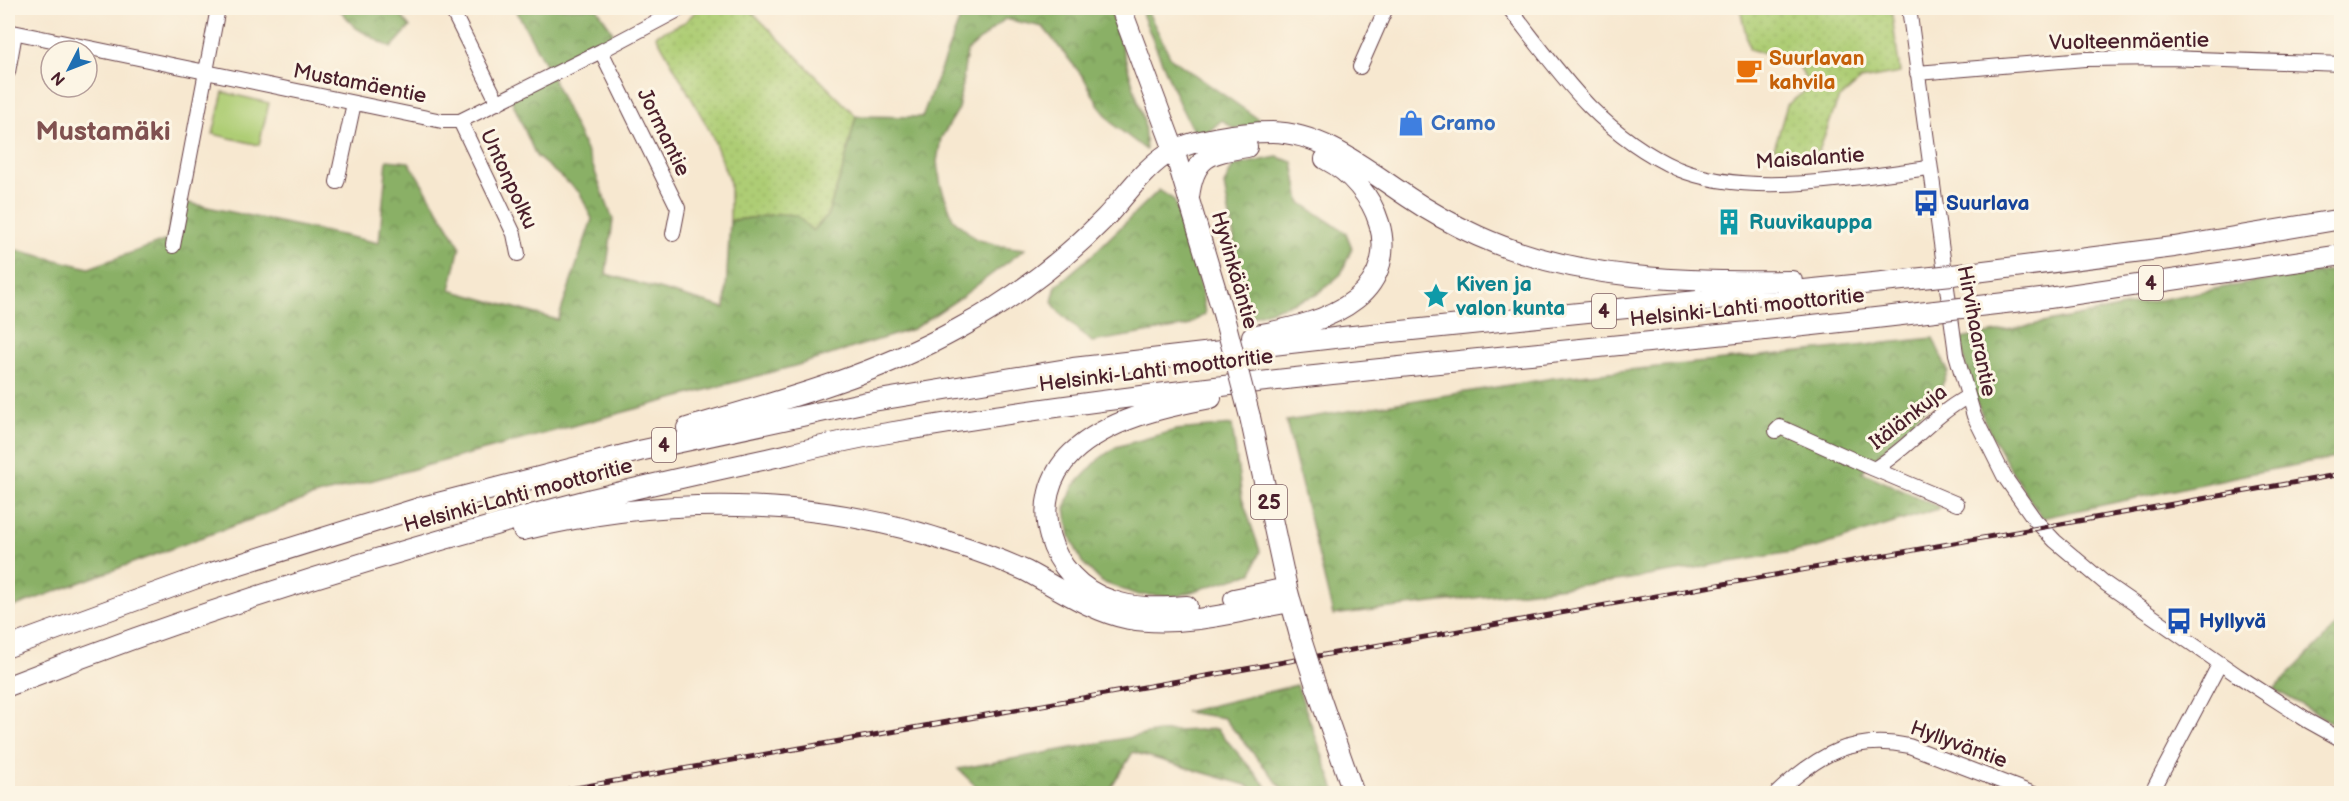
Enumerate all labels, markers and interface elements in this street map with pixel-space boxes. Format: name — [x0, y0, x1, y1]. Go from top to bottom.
street label: Vuolteenmäentie — [2049, 28, 2209, 55]
north arrow — [39, 39, 99, 99]
place label: Suurlavan kahvila — [1769, 46, 1864, 95]
cafe icon: Suurlavan kahvila — [1734, 55, 1764, 85]
street label: Mustamäentie — [291, 58, 429, 109]
text: N — [48, 67, 70, 89]
street label: Jormantie — [631, 84, 696, 180]
shop icon: Cramo — [1396, 108, 1426, 138]
place label: Cramo — [1431, 111, 1496, 136]
district label: Mustamäki — [35, 116, 171, 148]
street label: Untonpolku — [475, 125, 543, 233]
street label: Maisalantie — [1755, 142, 1865, 175]
bus stop icon: Suurlava — [1911, 188, 1941, 218]
place label: Suurlava — [1946, 191, 2030, 216]
building icon: Ruuvikauppa — [1714, 207, 1744, 237]
street label: Hyvinkääntie — [1206, 208, 1263, 332]
place label: Ruuvikauppa — [1749, 210, 1873, 235]
street label: Hirvihaarantie — [1952, 263, 2001, 399]
road number: 4 — [2139, 266, 2163, 300]
place label: Kiven ja valon kunta — [1455, 272, 1565, 321]
place icon: Kiven ja valon kunta — [1421, 281, 1451, 311]
street label: Helsinki-Lahti moottoritie — [1628, 283, 1866, 332]
road number: 4 — [1592, 294, 1616, 328]
street label: Helsinki-Lahti moottoritie — [1037, 344, 1275, 397]
street label: Itälänkuja — [1865, 379, 1952, 455]
road number: 4 — [652, 428, 676, 462]
street label: Helsinki-Lahti moottoritie — [401, 453, 635, 538]
road number: 25 — [1251, 485, 1287, 519]
bus stop icon: Hyllyvä — [2164, 606, 2194, 636]
place label: Hyllyvä — [2199, 609, 2266, 634]
street label: Hyllyväntie — [1907, 715, 2011, 774]

